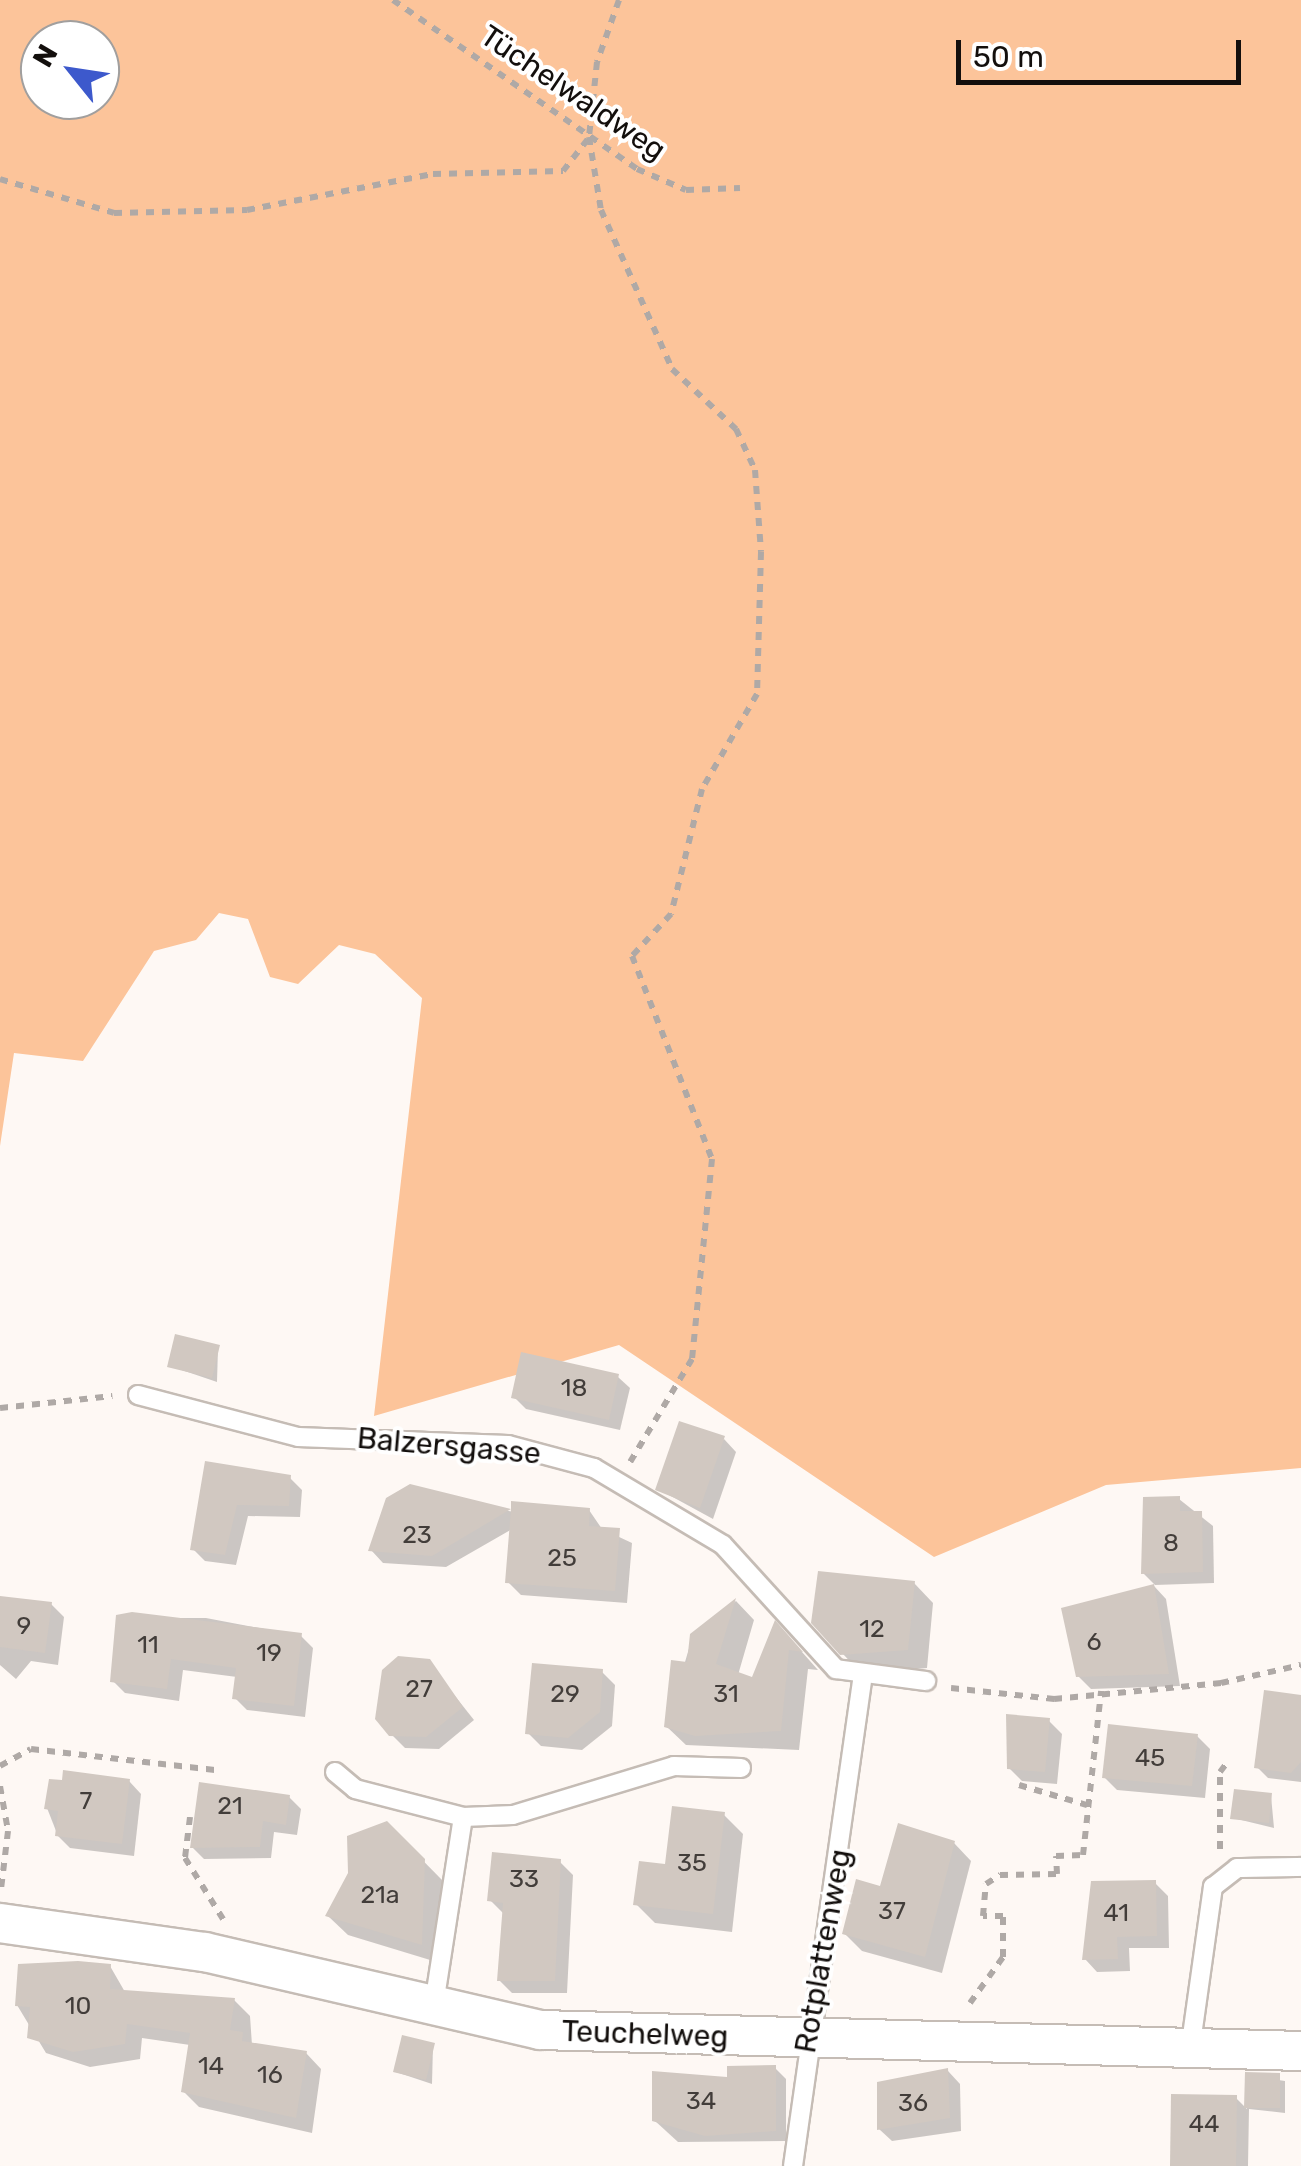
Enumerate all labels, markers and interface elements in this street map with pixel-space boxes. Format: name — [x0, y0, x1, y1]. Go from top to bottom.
street label: Tüchelwaldweg — [474, 18, 672, 168]
north arrow — [20, 20, 120, 120]
scale bar — [961, 20, 1246, 82]
text: N — [26, 39, 65, 73]
text: 50 m — [973, 39, 1044, 75]
house number: 18 — [561, 1373, 587, 1403]
street label: Balzersgasse — [356, 1420, 542, 1472]
house number: 23 — [402, 1520, 432, 1550]
house number: 8 — [1163, 1528, 1179, 1558]
house number: 25 — [547, 1543, 577, 1573]
house number: 9 — [17, 1611, 31, 1641]
house number: 12 — [859, 1614, 885, 1644]
house number: 6 — [1086, 1627, 1102, 1657]
house number: 11 — [137, 1630, 159, 1660]
house number: 19 — [256, 1638, 282, 1668]
house number: 27 — [405, 1674, 433, 1704]
house number: 29 — [550, 1679, 580, 1709]
house number: 31 — [713, 1679, 739, 1709]
house number: 45 — [1135, 1743, 1165, 1773]
house number: 7 — [80, 1786, 92, 1816]
house number: 21 — [217, 1791, 243, 1821]
street label: Rotplattenweg — [787, 1846, 859, 2056]
house number: 35 — [677, 1848, 707, 1878]
house number: 33 — [509, 1864, 539, 1894]
house number: 21a — [360, 1880, 400, 1910]
house number: 37 — [878, 1896, 906, 1926]
house number: 41 — [1103, 1898, 1129, 1928]
house number: 10 — [65, 1991, 91, 2021]
street label: Teuchelweg — [561, 2013, 729, 2055]
house number: 14 — [198, 2051, 224, 2081]
house number: 16 — [257, 2060, 283, 2090]
house number: 34 — [686, 2086, 716, 2116]
house number: 36 — [898, 2088, 928, 2118]
house number: 44 — [1188, 2109, 1220, 2139]

